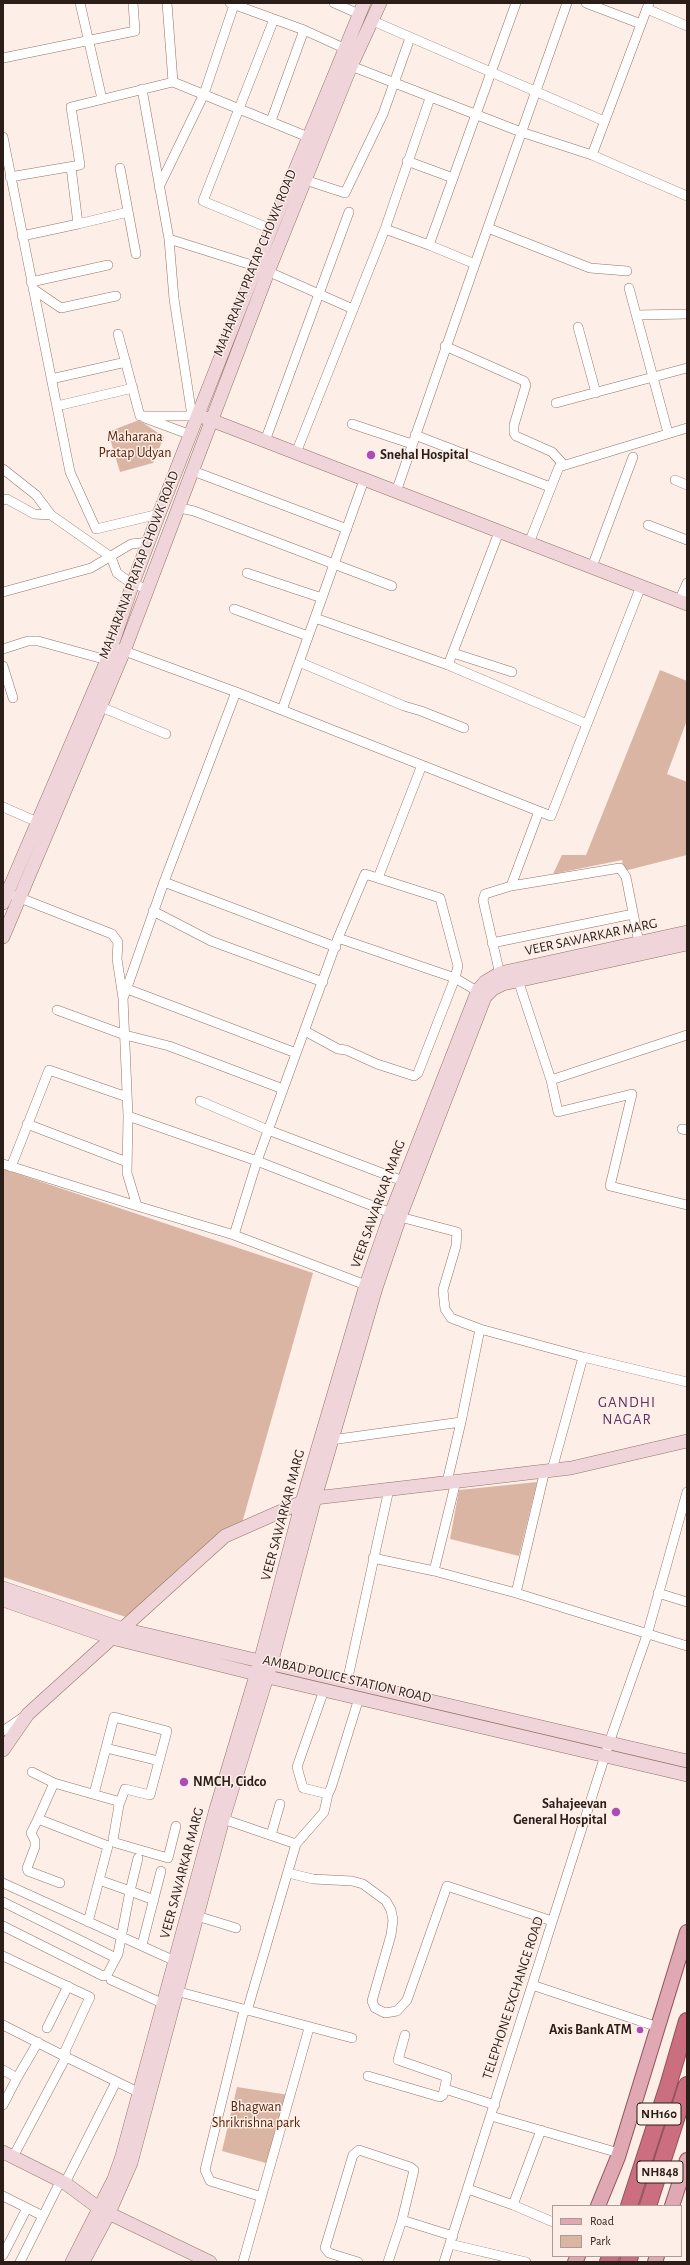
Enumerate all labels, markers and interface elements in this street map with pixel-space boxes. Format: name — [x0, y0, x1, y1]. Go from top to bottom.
street label: MAHARANA PRATAP CHOWK ROAD — [210, 167, 300, 359]
park label: Maharana Pratap Udyan — [98, 429, 172, 462]
place label: Snehal Hospital — [380, 447, 469, 463]
marker: Snehal Hospital — [365, 449, 377, 461]
street label: MAHARANA PRATAP CHOWK ROAD — [95, 469, 183, 661]
street label: VEER SAWARKAR MARG — [523, 915, 659, 959]
street label: VEER SAWARKAR MARG — [347, 1138, 409, 1270]
district label: GANDHI NAGAR — [598, 1393, 656, 1428]
street label: VEER SAWARKAR MARG — [257, 1448, 309, 1582]
street label: AMBAD POLICE STATION ROAD — [261, 1651, 433, 1707]
place label: NMCH, Cidco — [193, 1774, 266, 1790]
marker: NMCH, Cidco — [178, 1776, 190, 1788]
place label: Sahajeevan General Hospital — [513, 1796, 607, 1828]
street label: VEER SAWARKAR MARG — [156, 1806, 208, 1940]
marker: Sahajeevan General Hospital — [610, 1806, 622, 1818]
street label: TELEPHONE EXCHANGE ROAD — [479, 1914, 547, 2082]
place label: Axis Bank ATM — [549, 2022, 632, 2038]
marker: Axis Bank ATM — [635, 2025, 645, 2035]
park label: Bhagwan Shrikrishna park — [212, 2099, 300, 2132]
road number: NH160 — [637, 2103, 681, 2125]
road number: NH848 — [637, 2161, 683, 2183]
legend — [552, 2205, 682, 2257]
text: Road — [590, 2215, 614, 2227]
text: Park — [590, 2235, 611, 2247]

